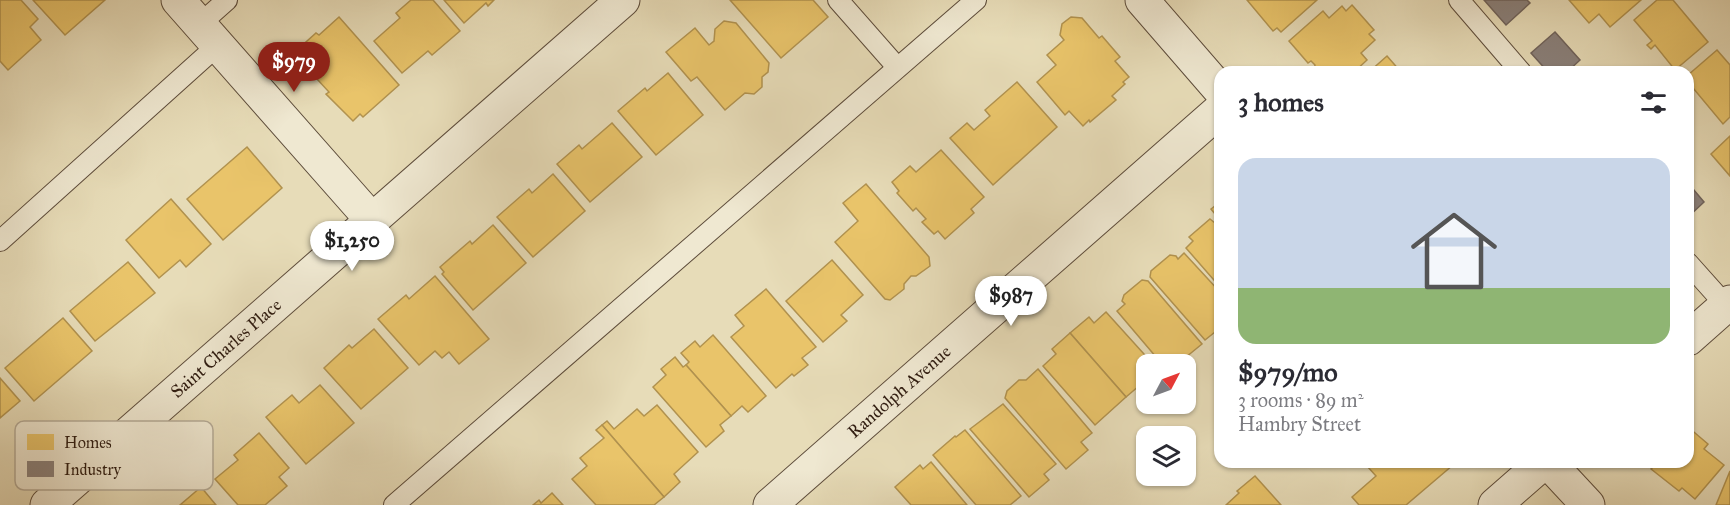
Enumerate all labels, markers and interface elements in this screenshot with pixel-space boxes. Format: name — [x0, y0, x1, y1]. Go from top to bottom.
pin: $979 — [258, 42, 330, 93]
text: $979 — [272, 49, 316, 73]
text: 3 homes — [1238, 86, 1324, 118]
icon: filters — [1637, 86, 1670, 119]
icon: home — [1400, 197, 1508, 305]
pin: $1,250 — [303, 221, 401, 272]
text: $1,250 — [324, 228, 380, 252]
pin: $987 — [975, 276, 1047, 327]
text: $987 — [989, 283, 1033, 307]
street label: Saint Charles Place — [166, 294, 286, 403]
street label: Randolph Avenue — [843, 340, 955, 443]
north arrow — [1136, 354, 1196, 414]
map controls — [1136, 354, 1196, 486]
text: $979/mo — [1238, 356, 1337, 388]
text: 3 rooms · 89 m² — [1238, 388, 1363, 412]
text: Hambry Street — [1238, 412, 1361, 436]
legend — [15, 421, 213, 490]
button: layers — [1136, 426, 1196, 486]
text: Homes — [64, 433, 112, 452]
text: Industry — [64, 460, 122, 479]

